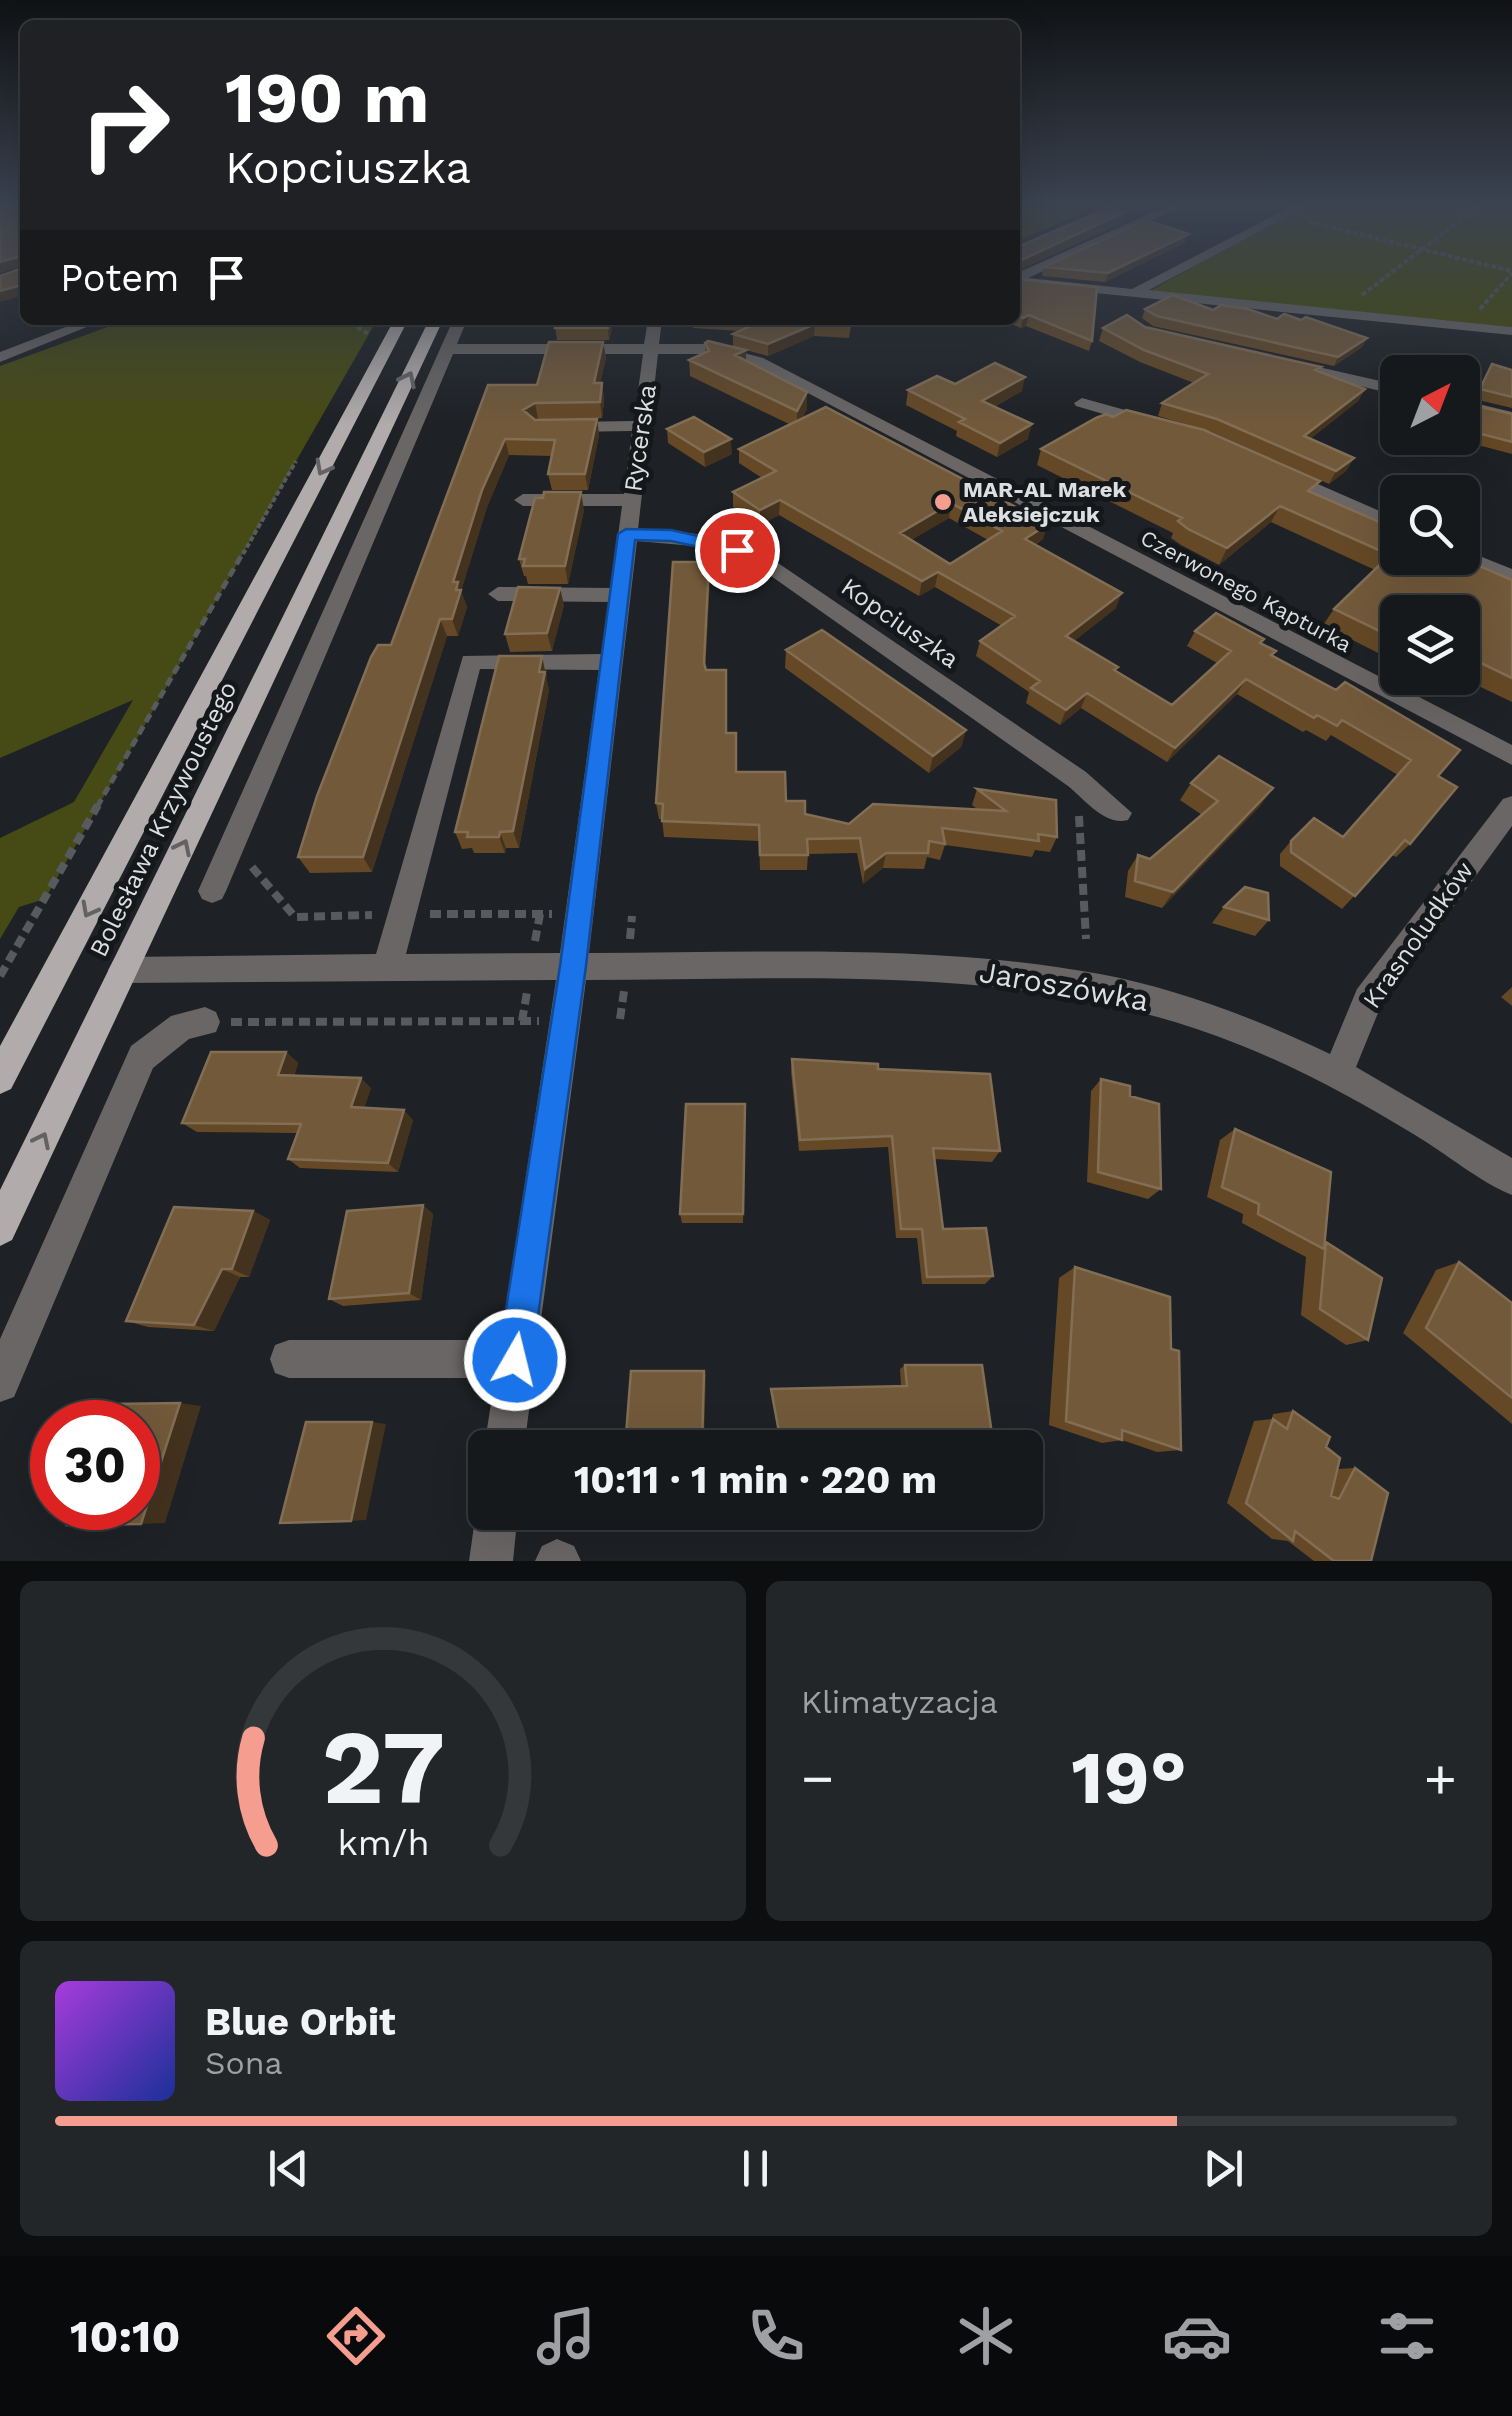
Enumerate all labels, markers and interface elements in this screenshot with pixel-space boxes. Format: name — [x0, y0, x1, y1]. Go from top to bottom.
text: 190 m — [225, 57, 429, 139]
icon: right — [60, 60, 190, 190]
text: Kopciuszka — [225, 141, 471, 194]
icon: arrive — [199, 250, 254, 305]
text: Potem — [60, 256, 179, 300]
north arrow — [1380, 355, 1480, 455]
map controls — [1380, 355, 1480, 695]
one-way arrow — [396, 371, 416, 389]
street label: Rycerska — [618, 382, 662, 494]
one-way arrow — [316, 458, 335, 476]
button: search — [1380, 475, 1480, 575]
place label: MAR-AL Marek Aleksiejczuk — [963, 477, 1127, 527]
marker: MAR-AL Marek Aleksiejczuk — [932, 491, 954, 513]
pin — [695, 508, 780, 593]
icon: arrive — [710, 523, 765, 578]
street label: Czerwonego Kapturka — [1136, 525, 1356, 657]
street label: Kopciuszka — [836, 572, 964, 674]
button: layers — [1380, 595, 1480, 695]
street label: Bolesława Krzywoustego — [84, 677, 242, 961]
one-way arrow — [170, 839, 190, 857]
street label: Krasnoludków — [1357, 856, 1479, 1014]
one-way arrow — [82, 899, 101, 917]
street label: Jaroszówka — [977, 954, 1151, 1018]
one-way arrow — [30, 1132, 50, 1150]
position arrow — [463, 1308, 567, 1412]
speed limit sign: 30 — [30, 1400, 160, 1530]
text: 10:11 · 1 min · 220 m — [574, 1458, 937, 1502]
text: Klimatyzacja — [801, 1683, 998, 1721]
text: 27 — [321, 1706, 445, 1828]
text: 19° — [1071, 1733, 1187, 1821]
text: − — [801, 1746, 834, 1810]
text: + — [1424, 1746, 1457, 1810]
text: km/h — [337, 1822, 429, 1864]
text: Blue Orbit — [205, 2000, 396, 2044]
text: Sona — [205, 2044, 283, 2082]
icon: previous — [261, 2141, 316, 2196]
icon: pause — [728, 2141, 783, 2196]
icon: next — [1196, 2141, 1251, 2196]
icon: directions — [321, 2301, 391, 2371]
icon: music — [531, 2301, 601, 2371]
icon: phone — [741, 2301, 811, 2371]
icon: climate — [951, 2301, 1021, 2371]
icon: car — [1162, 2301, 1232, 2371]
icon: filters — [1372, 2301, 1442, 2371]
text: 10:10 — [70, 2310, 180, 2363]

